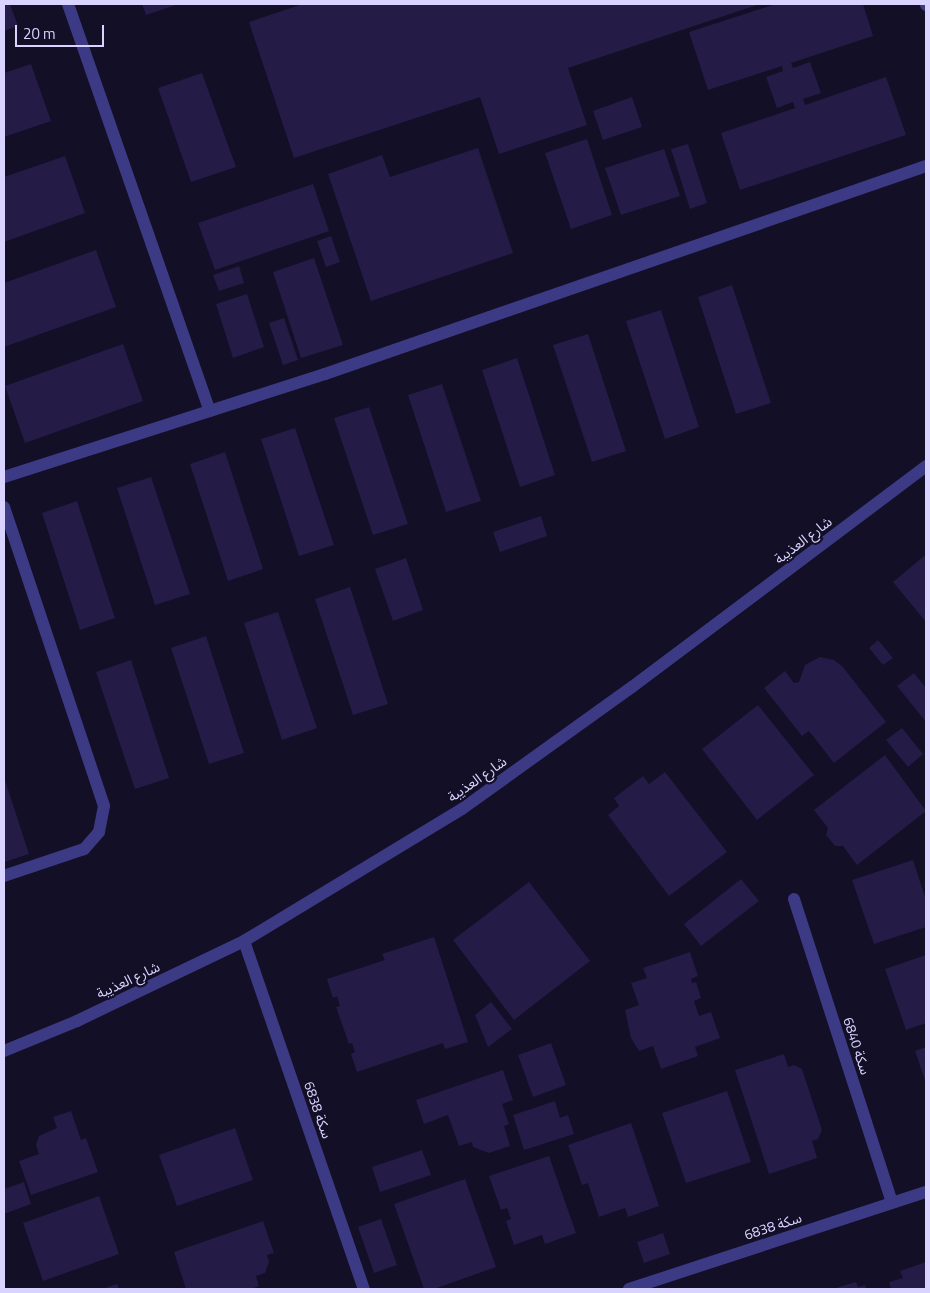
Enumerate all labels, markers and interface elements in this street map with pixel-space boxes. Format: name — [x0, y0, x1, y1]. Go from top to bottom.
scale bar — [18, 15, 106, 47]
text: 20 m — [23, 22, 56, 45]
street label: شارع العذيبة — [771, 513, 835, 567]
street label: شارع العذيبة — [444, 753, 510, 805]
street label: شارع العذيبة — [94, 958, 162, 1002]
street label: سكة 6840 — [840, 1015, 874, 1077]
street label: سكة 6838 — [300, 1079, 336, 1141]
street label: سكة 6838 — [742, 1209, 804, 1243]

